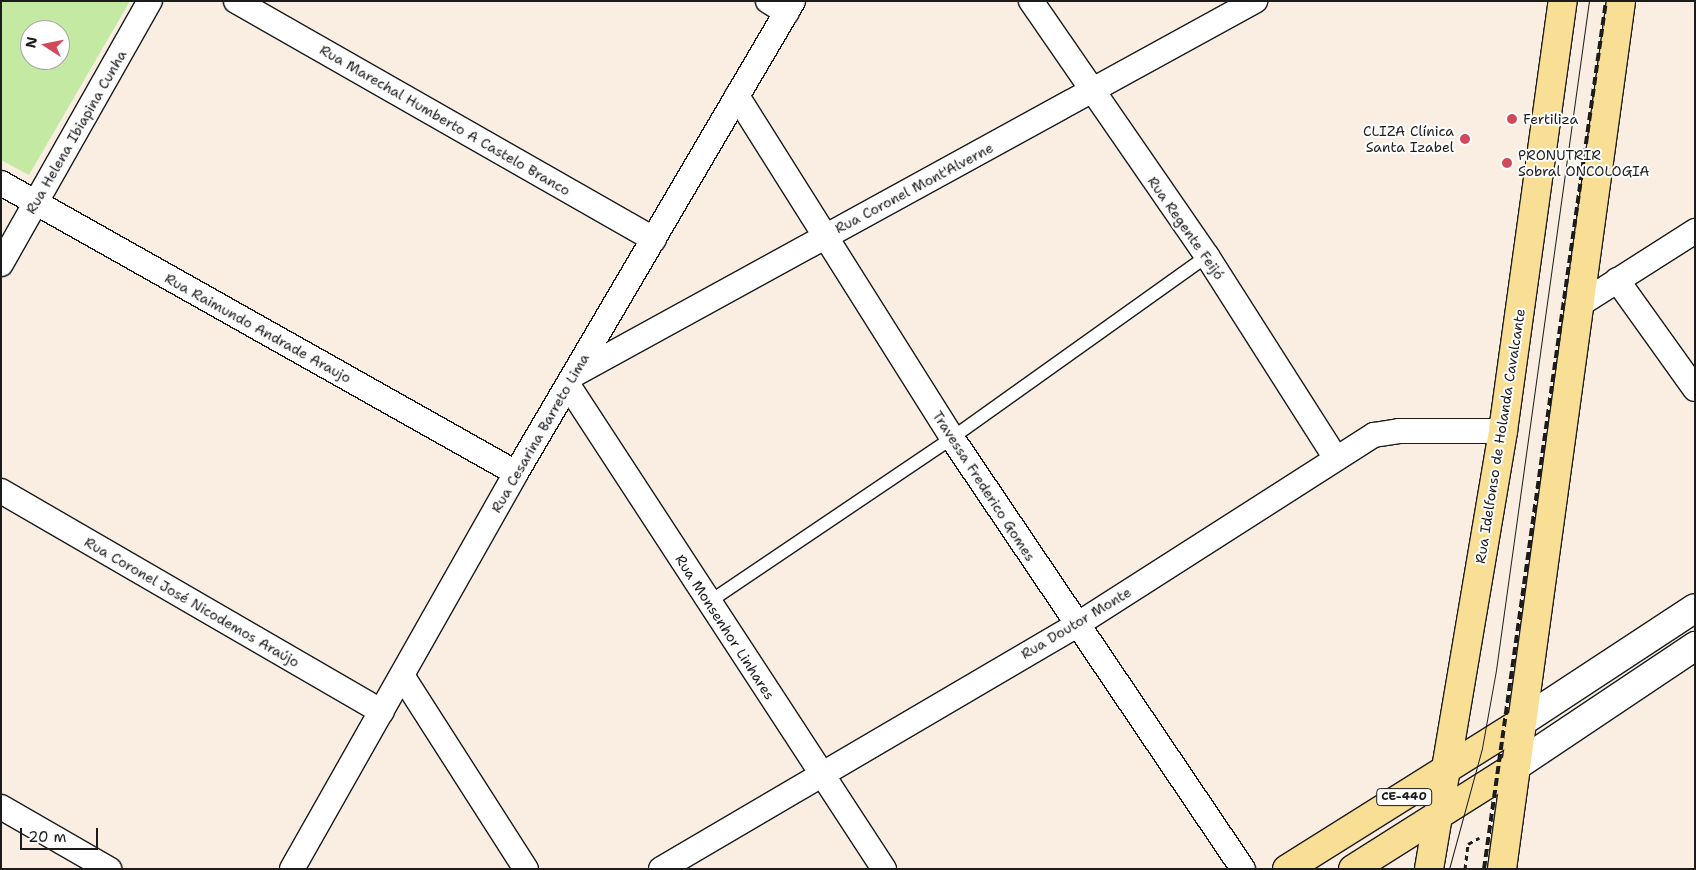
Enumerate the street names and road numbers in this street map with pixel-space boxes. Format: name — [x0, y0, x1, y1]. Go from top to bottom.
street label: Rua Marechal Humberto A Castelo Branco — [317, 41, 573, 199]
street label: Rua Helena Ibiapina Cunha — [22, 47, 130, 217]
street label: Rua Coronel Mont'Alverne — [832, 139, 996, 237]
street label: Rua Regente Feijó — [1144, 173, 1228, 283]
street label: Rua Raimundo Andrade Araujo — [162, 270, 354, 386]
street label: Rua Idelfonso de Holanda Cavalcante — [1472, 307, 1528, 565]
street label: Rua Cesarina Barreto Lima — [487, 350, 593, 516]
street label: Travessa Frederico Gomes — [929, 408, 1039, 564]
street label: Rua Coronel José Nicodemos Araújo — [81, 533, 303, 671]
street label: Rua Monsenhor Linhares — [672, 551, 778, 703]
street label: Rua Doutor Monte — [1018, 583, 1134, 663]
road number: CE-440 — [1375, 788, 1433, 806]

